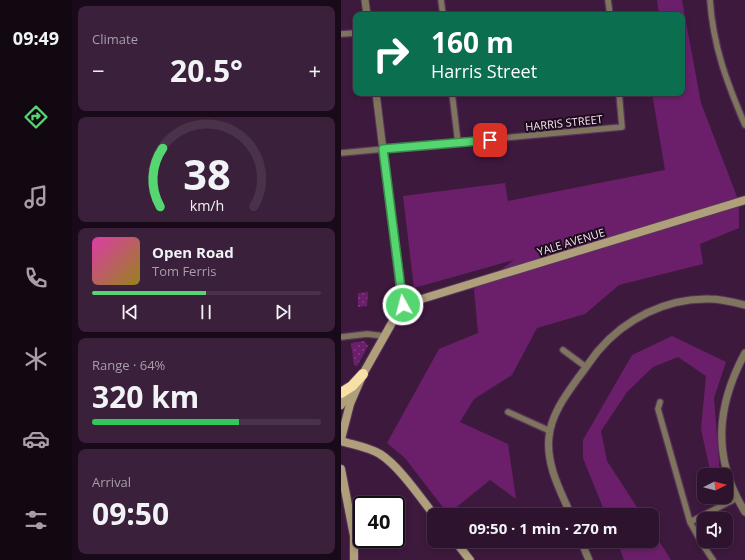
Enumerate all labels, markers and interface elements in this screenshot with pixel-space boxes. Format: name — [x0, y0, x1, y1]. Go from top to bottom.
text: 160 m — [431, 23, 514, 61]
text: 09:49 — [13, 26, 59, 50]
icon: right — [365, 28, 417, 80]
text: Climate — [92, 30, 138, 48]
text: 20.5° — [170, 50, 243, 91]
text: − — [92, 55, 105, 85]
text: + — [308, 55, 321, 85]
text: Harris Street — [431, 59, 537, 83]
icon: directions — [22, 103, 50, 131]
street label: HARRIS STREET — [524, 111, 603, 134]
pin — [473, 123, 507, 157]
icon: arrive — [479, 129, 501, 151]
text: 38 — [183, 146, 230, 202]
icon: music — [22, 183, 50, 211]
text: km/h — [189, 196, 224, 215]
street label: YALE AVENUE — [535, 224, 606, 259]
text: Open Road — [152, 242, 234, 262]
text: Tom Ferris — [152, 262, 217, 280]
icon: phone — [22, 264, 50, 292]
position arrow — [382, 284, 424, 326]
icon: previous — [119, 301, 141, 323]
icon: pause — [195, 301, 217, 323]
icon: next — [272, 301, 294, 323]
icon: climate — [22, 345, 50, 373]
text: Range · 64% — [92, 356, 165, 374]
text: 320 km — [92, 376, 199, 417]
icon: car — [22, 425, 50, 453]
north arrow — [697, 468, 733, 504]
map controls — [697, 468, 733, 548]
text: Arrival — [92, 473, 131, 491]
text: 09:50 — [92, 493, 169, 534]
speed limit sign: 40 — [353, 496, 405, 548]
icon: filters — [22, 506, 50, 534]
button: sound — [697, 512, 733, 548]
text: 09:50 · 1 min · 270 m — [469, 518, 617, 538]

